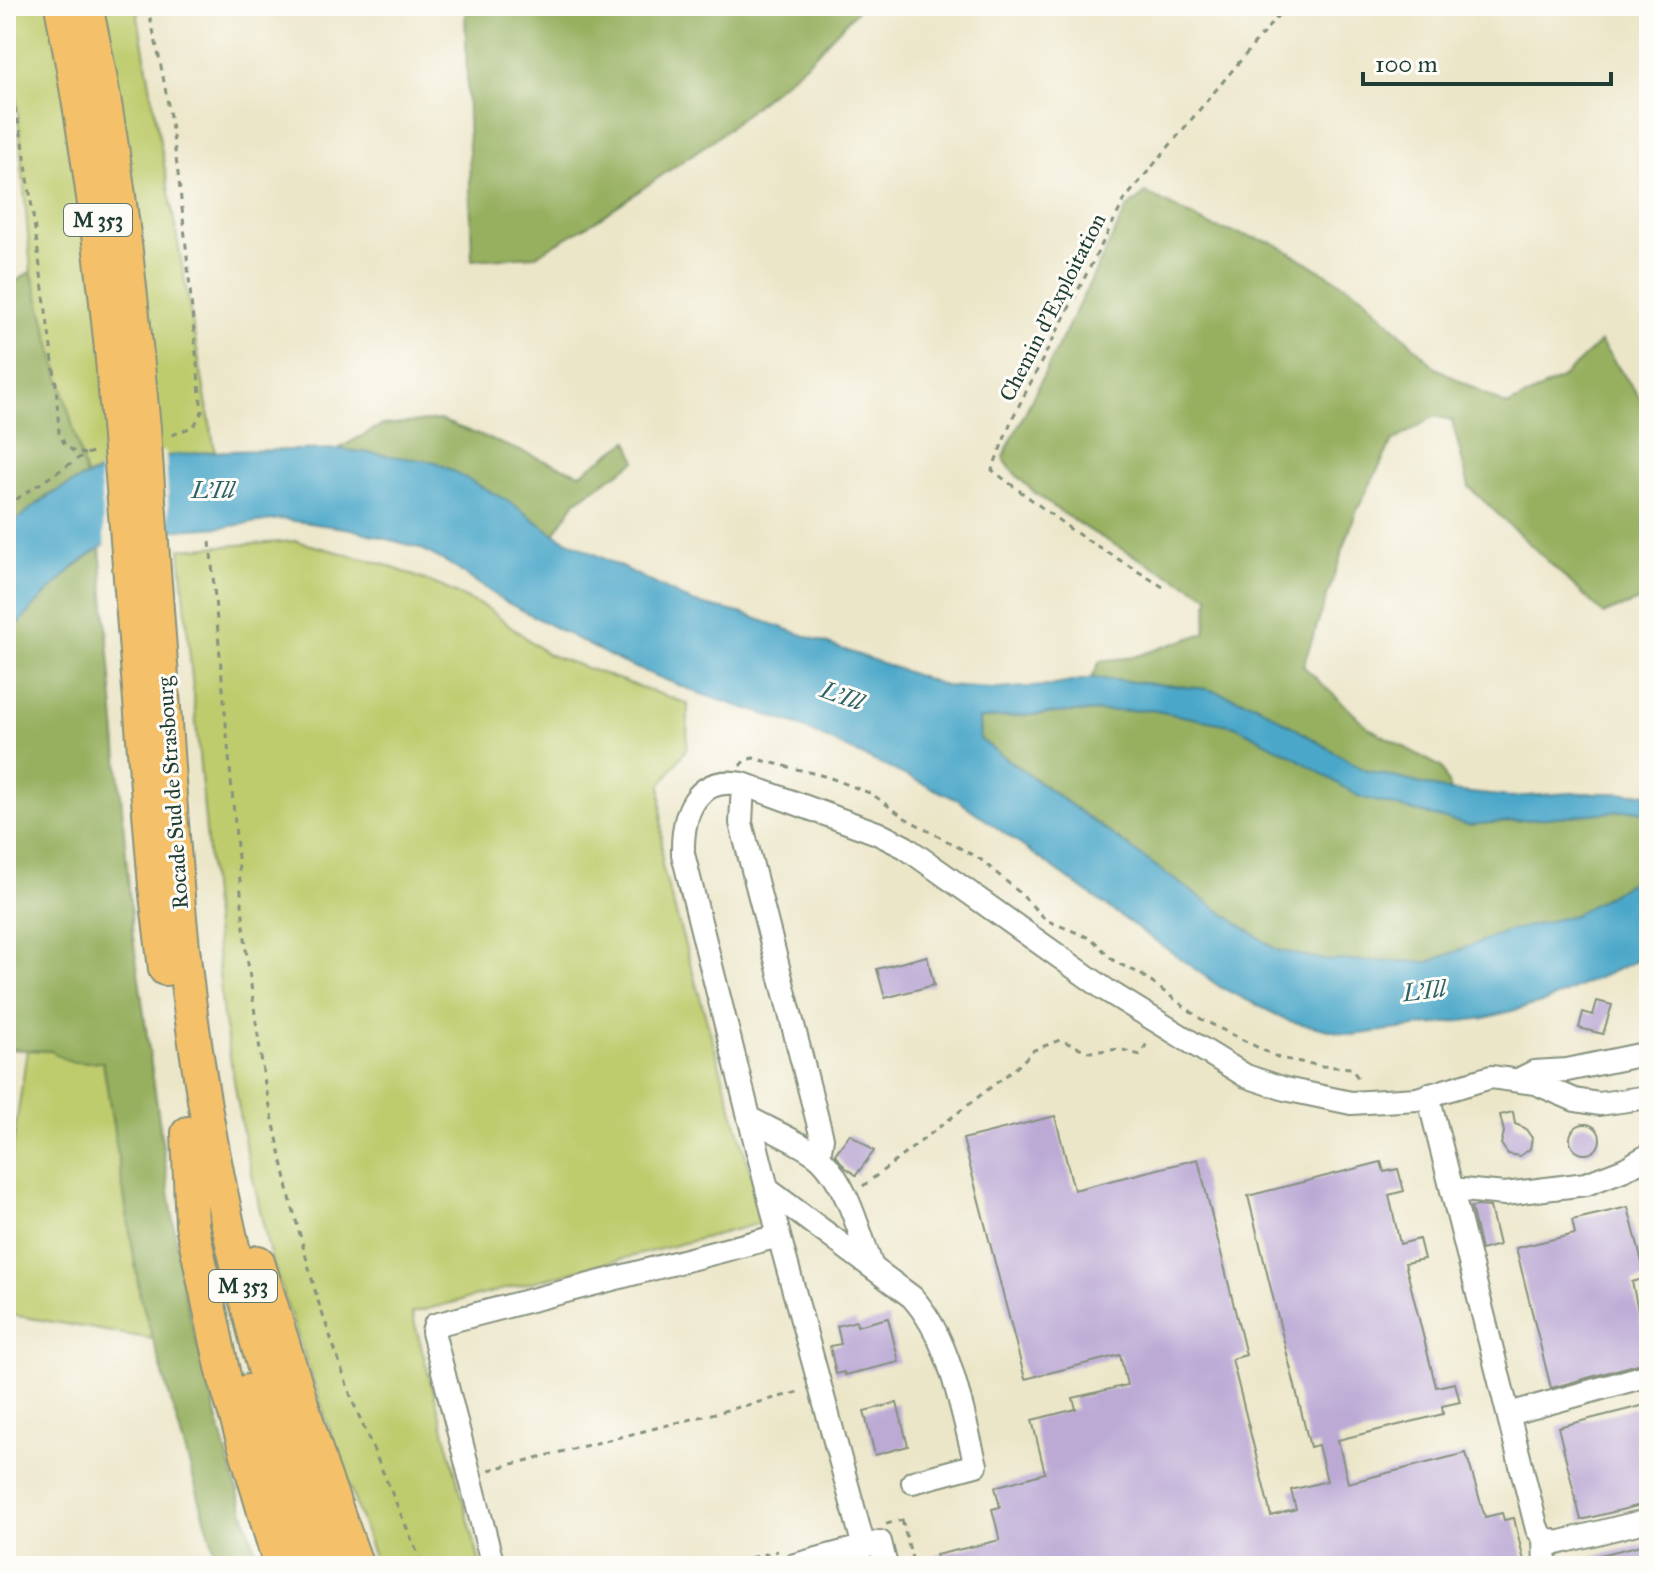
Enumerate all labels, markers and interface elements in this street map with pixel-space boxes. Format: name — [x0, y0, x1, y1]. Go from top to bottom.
scale bar — [1363, 36, 1611, 86]
text: 100 m — [1375, 49, 1438, 79]
road number: M 353 — [64, 204, 132, 236]
street label: Chemin d'Exploitation — [993, 209, 1112, 406]
water label: L'Ill — [191, 475, 237, 505]
water label: L'Ill — [816, 674, 870, 718]
street label: Rocade Sud de Strasbourg — [151, 675, 194, 910]
water label: L'Ill — [1400, 973, 1450, 1009]
road number: M 353 — [209, 1270, 277, 1302]

